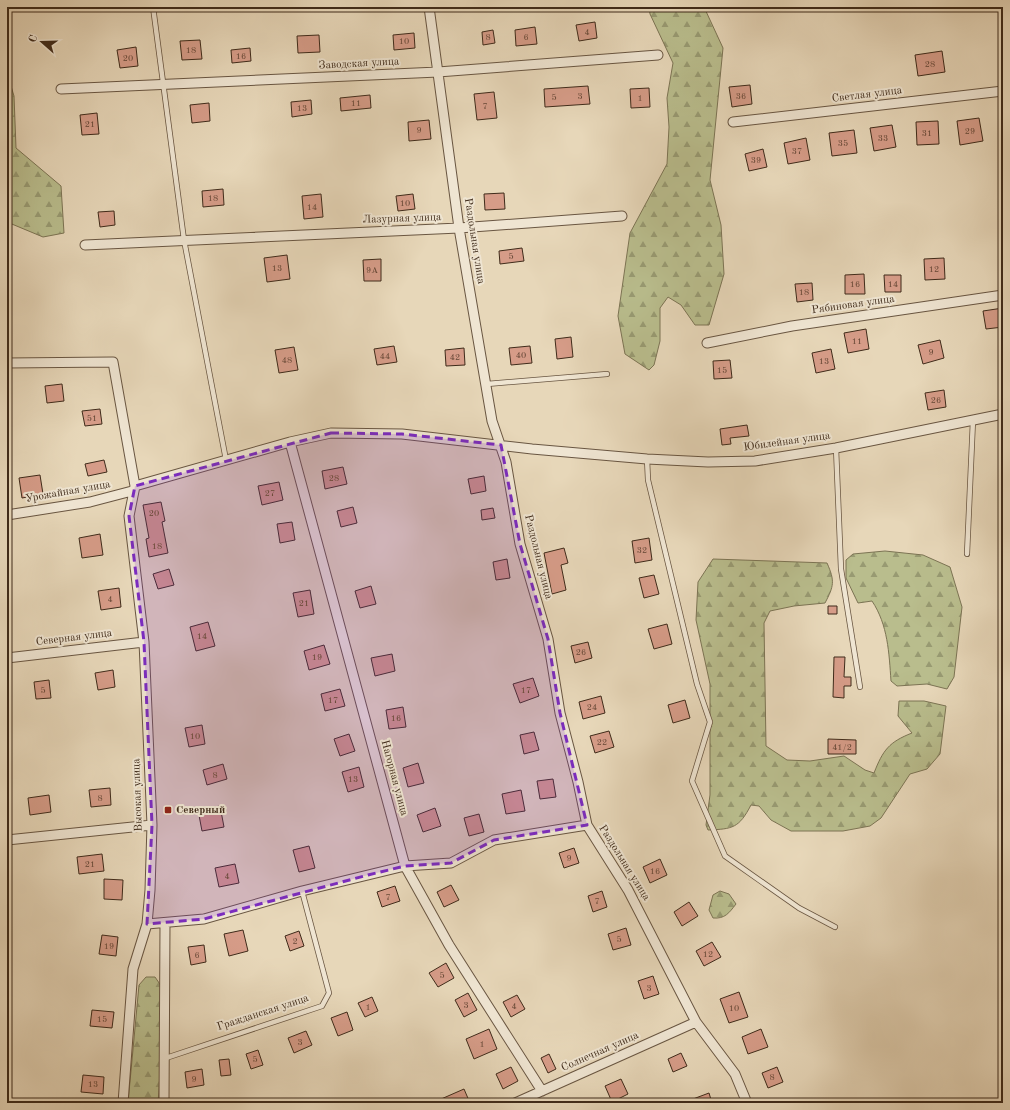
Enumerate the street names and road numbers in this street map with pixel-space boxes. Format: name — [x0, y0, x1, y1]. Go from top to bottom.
street label: Заводская улица — [318, 56, 400, 72]
street label: Светлая улица — [831, 85, 903, 105]
street label: Раздольная улица — [462, 197, 486, 285]
street label: Лазурная улица — [362, 212, 442, 226]
street label: Рябиновая улица — [811, 294, 896, 316]
street label: Юбилейная улица — [743, 430, 832, 454]
street label: Урожайная улица — [25, 479, 112, 505]
street label: Раздольная улица — [522, 513, 554, 601]
street label: Северная улица — [35, 628, 113, 648]
street label: Нагорная улица — [379, 739, 410, 818]
street label: Высокая улица — [131, 758, 145, 832]
street label: Раздольная улица — [596, 823, 652, 903]
street label: Гражданская улица — [216, 993, 311, 1033]
street label: Солнечная улица — [560, 1030, 641, 1074]

